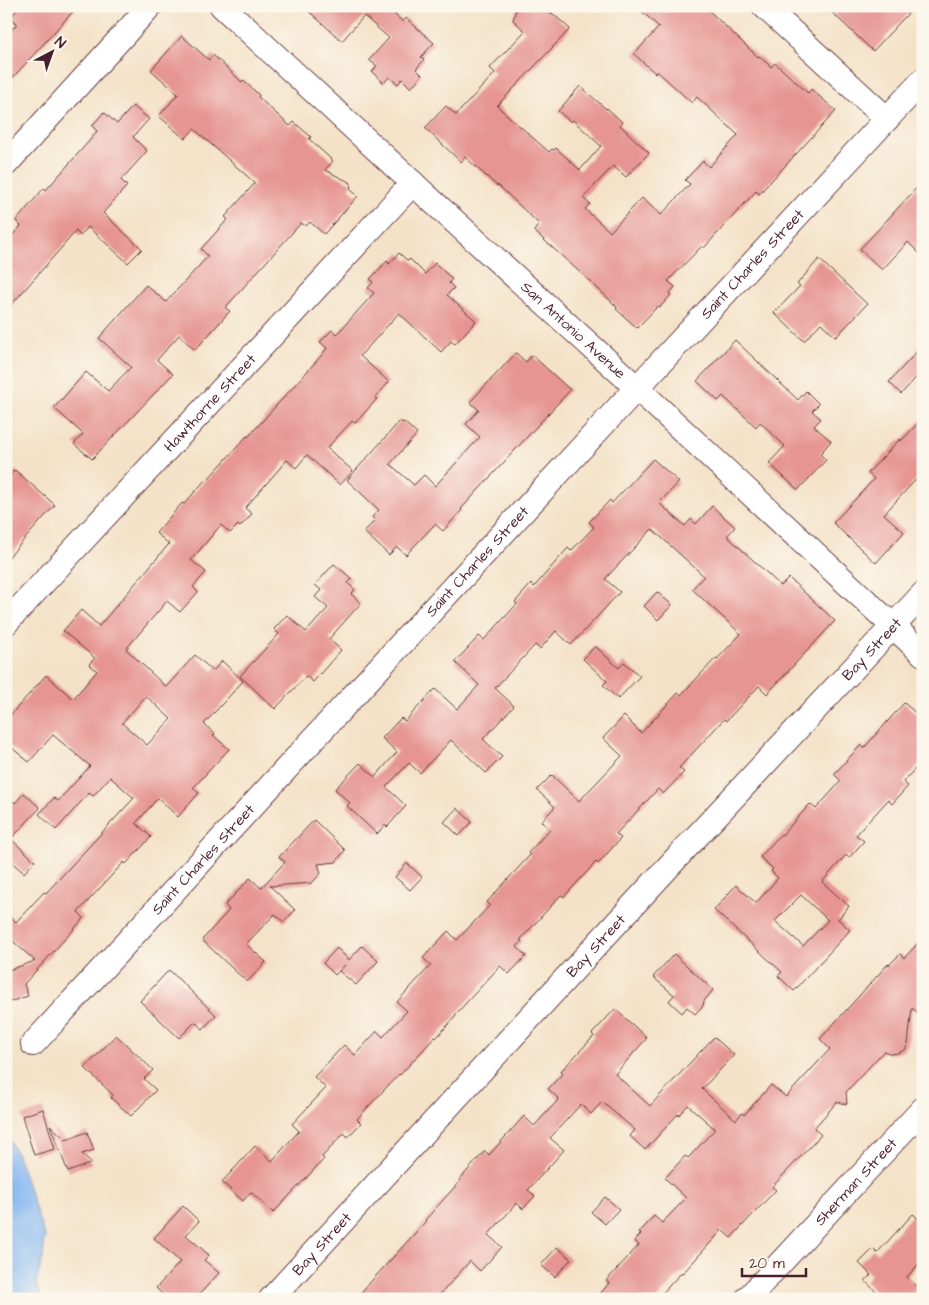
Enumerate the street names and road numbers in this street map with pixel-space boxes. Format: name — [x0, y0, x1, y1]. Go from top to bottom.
street label: Saint Charles Street — [696, 205, 809, 324]
street label: San Antonio Avenue — [516, 277, 630, 384]
street label: Hawthorne Street — [159, 349, 261, 457]
street label: Saint Charles Street — [421, 502, 534, 622]
street label: Bay Street — [837, 613, 907, 685]
street label: Saint Charles Street — [147, 800, 260, 920]
street label: Bay Street — [562, 910, 631, 982]
street label: Sherman Street — [810, 1134, 902, 1230]
street label: Bay Street — [288, 1208, 357, 1280]

